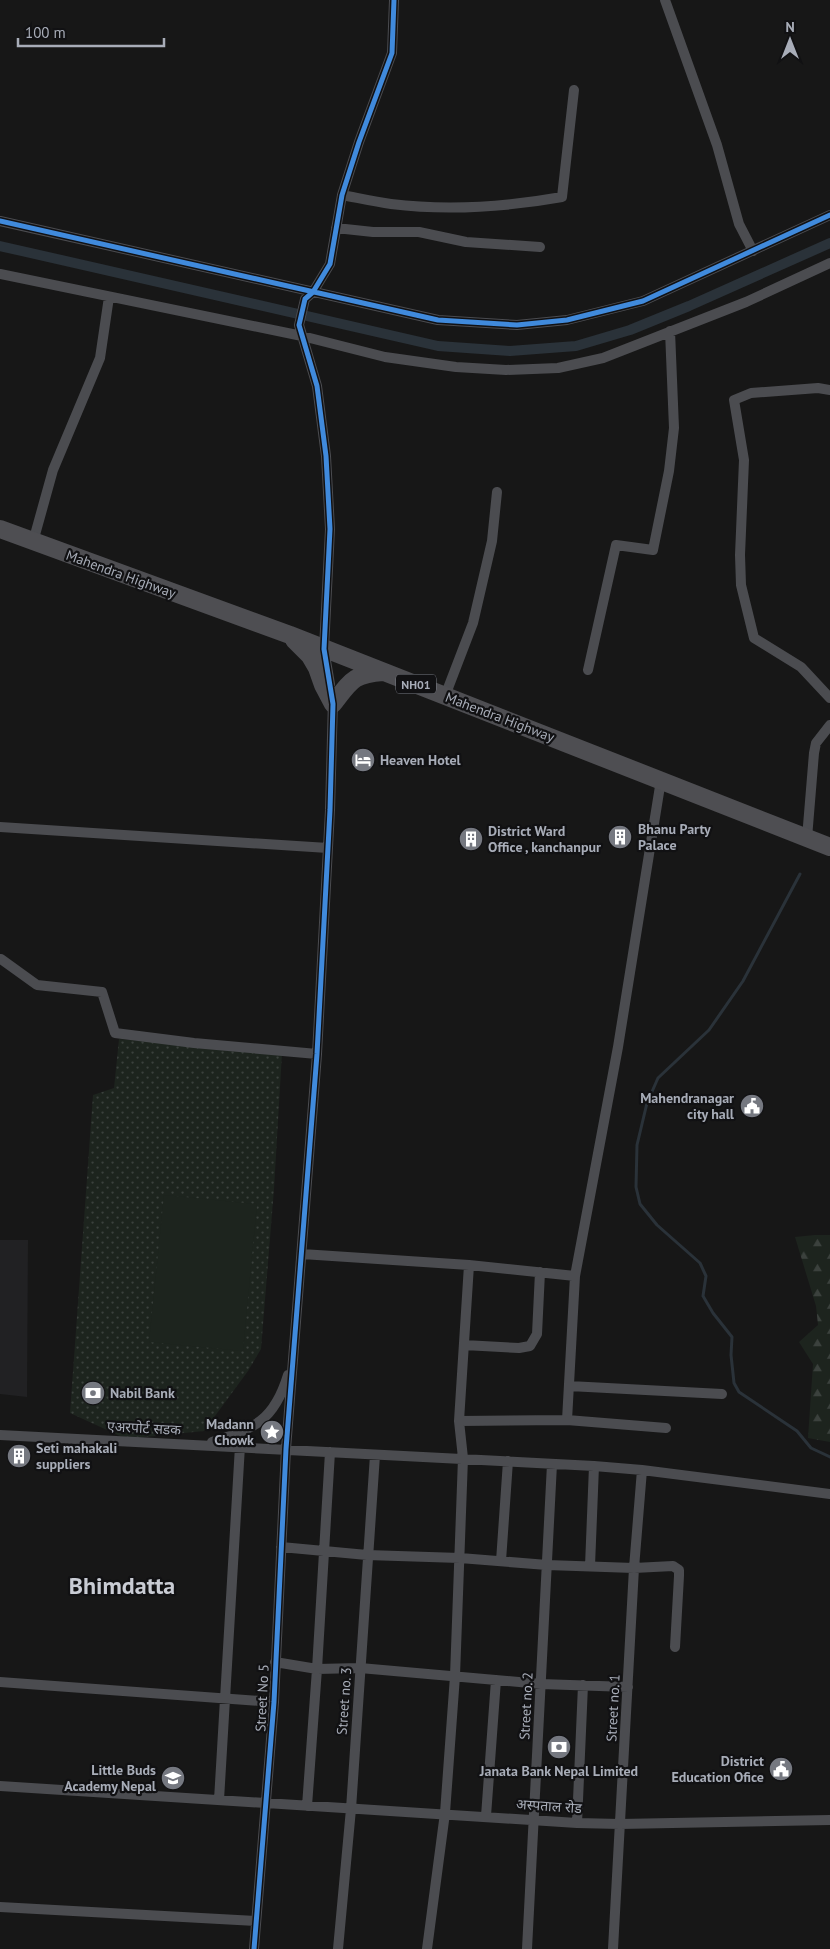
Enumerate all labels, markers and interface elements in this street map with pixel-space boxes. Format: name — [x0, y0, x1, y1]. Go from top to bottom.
scale bar — [18, 15, 164, 47]
north arrow — [765, 15, 815, 65]
text: N — [785, 18, 795, 36]
text: 100 m — [25, 23, 66, 42]
street label: Mahendra Highway — [64, 546, 179, 602]
road number: NH01 — [396, 674, 436, 694]
street label: Mahendra Highway — [443, 688, 558, 746]
hotel icon: Heaven Hotel — [350, 747, 376, 773]
place label: Heaven Hotel — [380, 751, 462, 769]
place label: Bhanu Party Palace — [638, 820, 711, 854]
place label: District Ward Office , kanchanpur — [488, 822, 601, 856]
building icon: Bhanu Party Palace — [607, 824, 633, 850]
building icon: District Ward Office , kanchanpur — [458, 826, 484, 852]
place label: Mahendranagar city hall — [640, 1089, 735, 1123]
public building icon: Mahendranagar city hall — [739, 1093, 765, 1119]
bank icon: Nabil Bank — [80, 1380, 106, 1406]
place label: Nabil Bank — [110, 1384, 175, 1402]
place label: Madann Chowk — [206, 1415, 254, 1449]
street label: एअरपोर्ट सडक — [106, 1417, 182, 1439]
place icon: Madann Chowk — [259, 1419, 285, 1445]
place label: Seti mahakali suppliers — [36, 1439, 117, 1473]
building icon: Seti mahakali suppliers — [6, 1443, 32, 1469]
district label: Bhimdatta — [69, 1570, 175, 1601]
street label: Street No 5 — [251, 1664, 273, 1732]
street label: Street no. 3 — [333, 1667, 355, 1735]
street label: Street no. 2 — [515, 1672, 537, 1740]
street label: Street no. 1 — [602, 1674, 624, 1742]
bank icon: Janata Bank Nepal Limited — [546, 1734, 572, 1760]
place label: District Education Ofice — [671, 1752, 764, 1786]
public building icon: District Education Ofice — [768, 1756, 794, 1782]
place label: Little Buds Academy Nepal — [64, 1761, 157, 1795]
place label: Janata Bank Nepal Limited — [479, 1762, 638, 1780]
school or university icon: Little Buds Academy Nepal — [160, 1765, 186, 1791]
street label: अस्पताल रोड — [516, 1795, 583, 1817]

